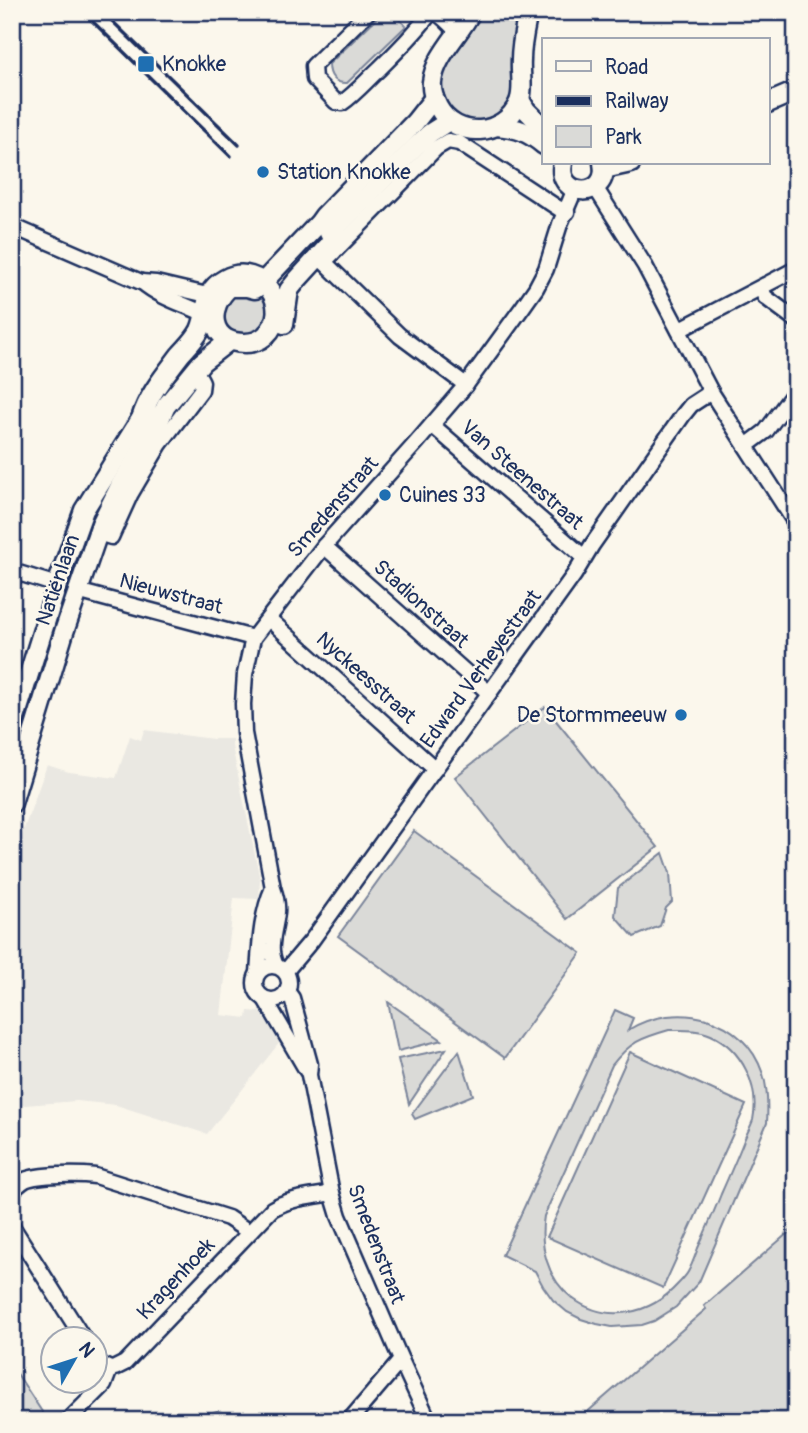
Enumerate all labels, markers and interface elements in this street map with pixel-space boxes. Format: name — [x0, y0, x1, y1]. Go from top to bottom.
legend — [542, 38, 770, 164]
place label: Knokke — [162, 51, 227, 78]
marker: Knokke — [136, 54, 156, 74]
text: Road — [605, 54, 649, 81]
text: Railway — [605, 88, 669, 115]
text: Park — [605, 124, 642, 151]
place label: Station Knokke — [277, 159, 411, 186]
marker: Station Knokke — [255, 164, 271, 180]
street label: Van Steenestraat — [455, 414, 589, 536]
street label: Smedenstraat — [282, 450, 385, 563]
place label: Cuines 33 — [399, 482, 486, 509]
marker: Cuines 33 — [377, 487, 393, 503]
street label: Natiënlaan — [30, 531, 86, 629]
street label: Stadionstraat — [367, 554, 475, 654]
street label: Nieuwstraat — [116, 567, 226, 621]
street label: Edward Verheyestraat — [414, 584, 548, 754]
street label: Nyckeesstraat — [310, 626, 422, 730]
place label: De Stormmeeuw — [517, 702, 667, 729]
marker: De Stormmeeuw — [673, 707, 689, 723]
street label: Smedenstraat — [341, 1180, 411, 1308]
street label: Kragenhoek — [131, 1232, 221, 1326]
north arrow — [38, 1324, 108, 1394]
text: N — [73, 1337, 100, 1363]

